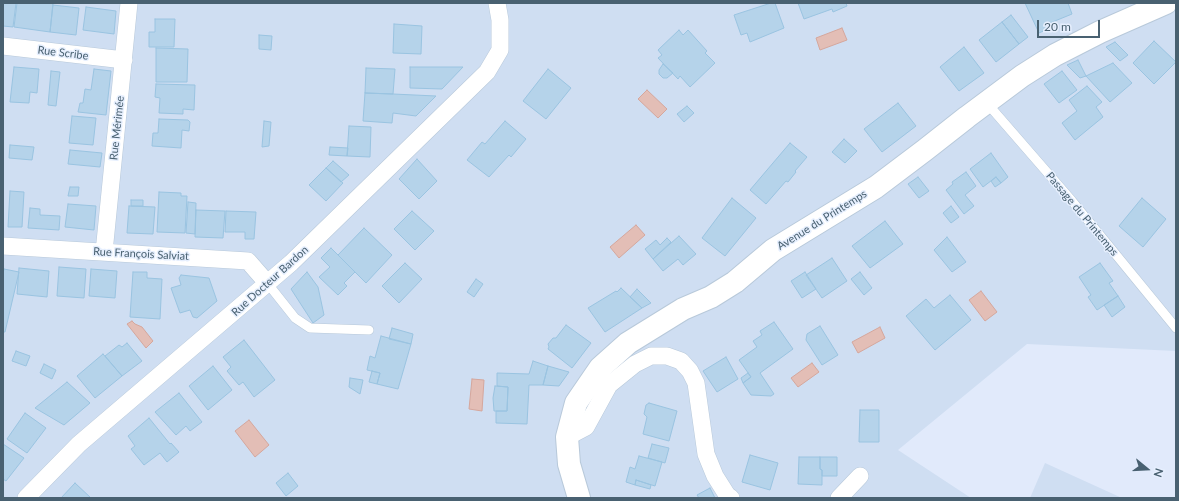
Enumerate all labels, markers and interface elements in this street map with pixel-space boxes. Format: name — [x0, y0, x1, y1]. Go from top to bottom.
scale bar — [1039, 12, 1102, 38]
text: 20 m — [1044, 19, 1071, 34]
street label: Rue Scribe — [37, 43, 89, 63]
street label: Rue Mérimée — [107, 95, 127, 161]
street label: Passage du Printemps — [1043, 169, 1121, 259]
street label: Avenue du Printemps — [775, 187, 869, 253]
street label: Rue Docteur Bardon — [229, 243, 311, 319]
street label: Rue François Salviat — [93, 245, 189, 263]
north arrow — [1127, 449, 1167, 489]
text: N — [1151, 467, 1166, 479]

